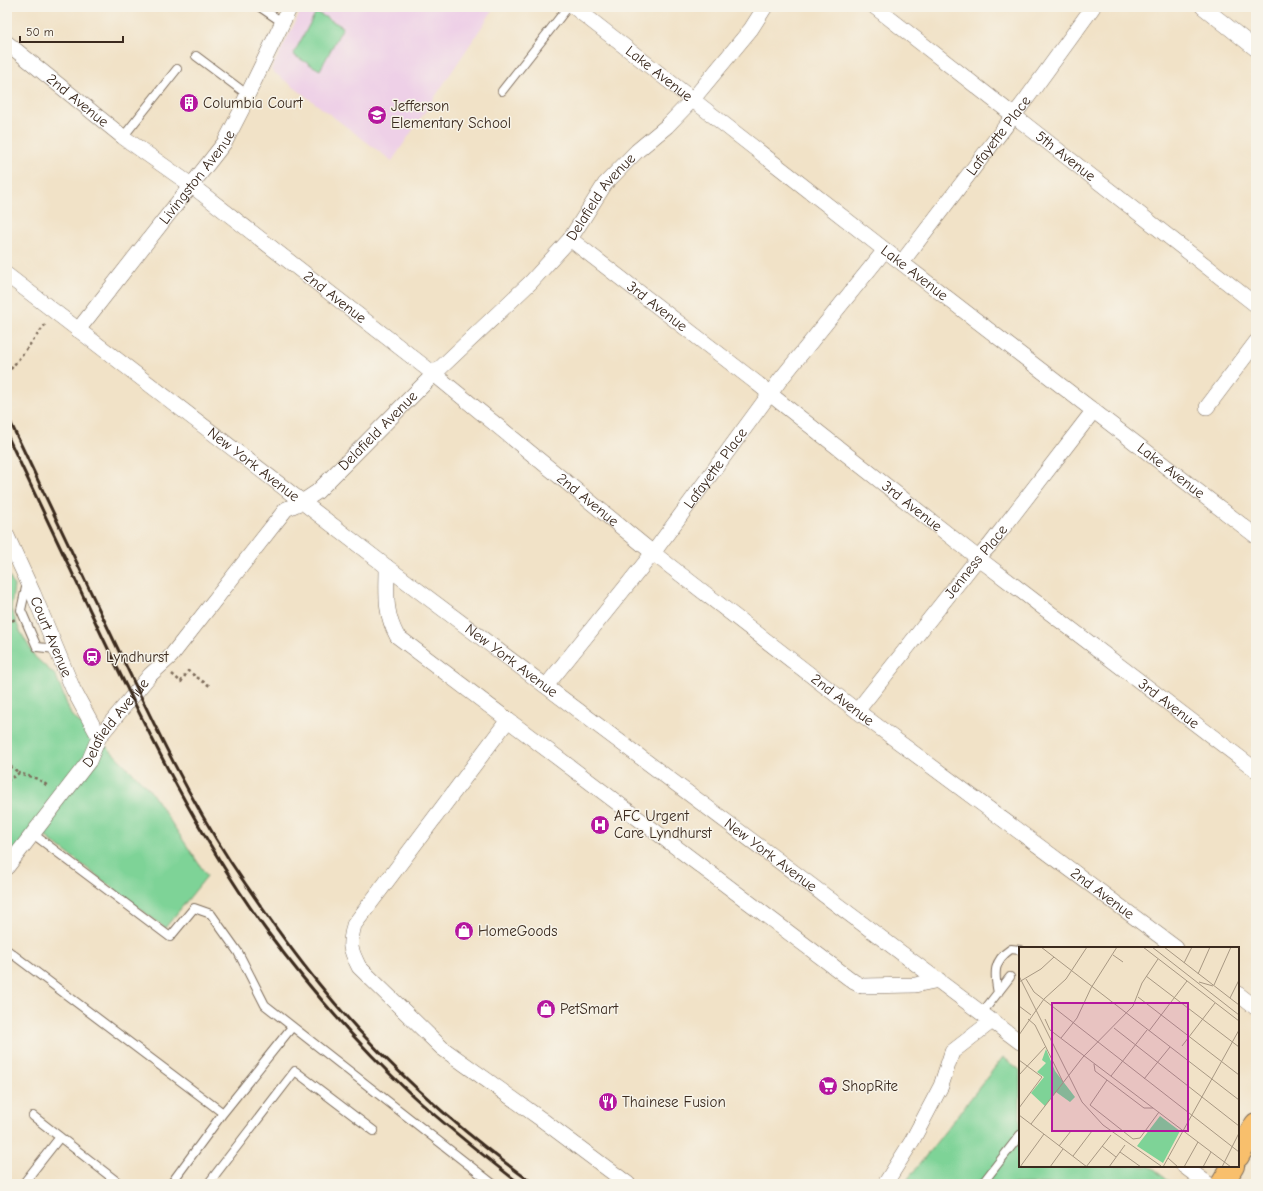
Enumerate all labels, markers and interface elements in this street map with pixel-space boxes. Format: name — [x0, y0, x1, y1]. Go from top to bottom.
scale bar — [20, 18, 123, 44]
text: 50 m — [26, 25, 54, 39]
street label: Lake Avenue — [622, 42, 697, 106]
street label: 2nd Avenue — [43, 70, 113, 131]
building icon: Columbia Court — [178, 92, 200, 114]
street label: Lafayette Place — [962, 92, 1035, 179]
place label: Columbia Court — [203, 94, 303, 112]
place label: Jefferson Elementary School — [391, 97, 511, 132]
school or university icon: Jefferson Elementary School — [366, 104, 388, 126]
street label: Livingston Avenue — [155, 127, 239, 228]
street label: 5th Avenue — [1032, 127, 1100, 185]
street label: Delafield Avenue — [562, 149, 639, 244]
street label: Lake Avenue — [877, 241, 952, 305]
street label: 2nd Avenue — [300, 267, 370, 327]
street label: 3rd Avenue — [623, 277, 691, 336]
street label: Delafield Avenue — [334, 387, 421, 474]
street label: New York Avenue — [204, 423, 304, 506]
street label: Lafayette Place — [680, 424, 751, 512]
street label: Lake Avenue — [1134, 439, 1209, 503]
street label: 2nd Avenue — [553, 469, 623, 531]
street label: 3rd Avenue — [878, 477, 946, 536]
street label: Jenness Place — [940, 521, 1012, 602]
street label: Court Avenue — [26, 594, 76, 680]
street label: New York Avenue — [462, 620, 562, 701]
station icon: Lyndhurst — [81, 646, 103, 668]
place label: Lyndhurst — [106, 648, 169, 666]
street label: 2nd Avenue — [807, 670, 878, 730]
street label: Delafield Avenue — [78, 674, 153, 771]
street label: 3rd Avenue — [1135, 675, 1203, 733]
place label: AFC Urgent Care Lyndhurst — [614, 807, 712, 842]
hospital icon: AFC Urgent Care Lyndhurst — [589, 814, 611, 836]
street label: New York Avenue — [721, 814, 821, 896]
street label: 2nd Avenue — [1067, 864, 1138, 923]
shop icon: HomeGoods — [453, 920, 475, 942]
place label: HomeGoods — [478, 922, 558, 940]
inset map — [1019, 947, 1239, 1167]
shop icon: PetSmart — [535, 998, 557, 1020]
place label: PetSmart — [560, 1000, 619, 1018]
supermarket icon: ShopRite — [817, 1075, 839, 1097]
place label: ShopRite — [842, 1077, 898, 1095]
restaurant icon: Thainese Fusion — [597, 1091, 619, 1113]
place label: Thainese Fusion — [622, 1093, 726, 1111]

